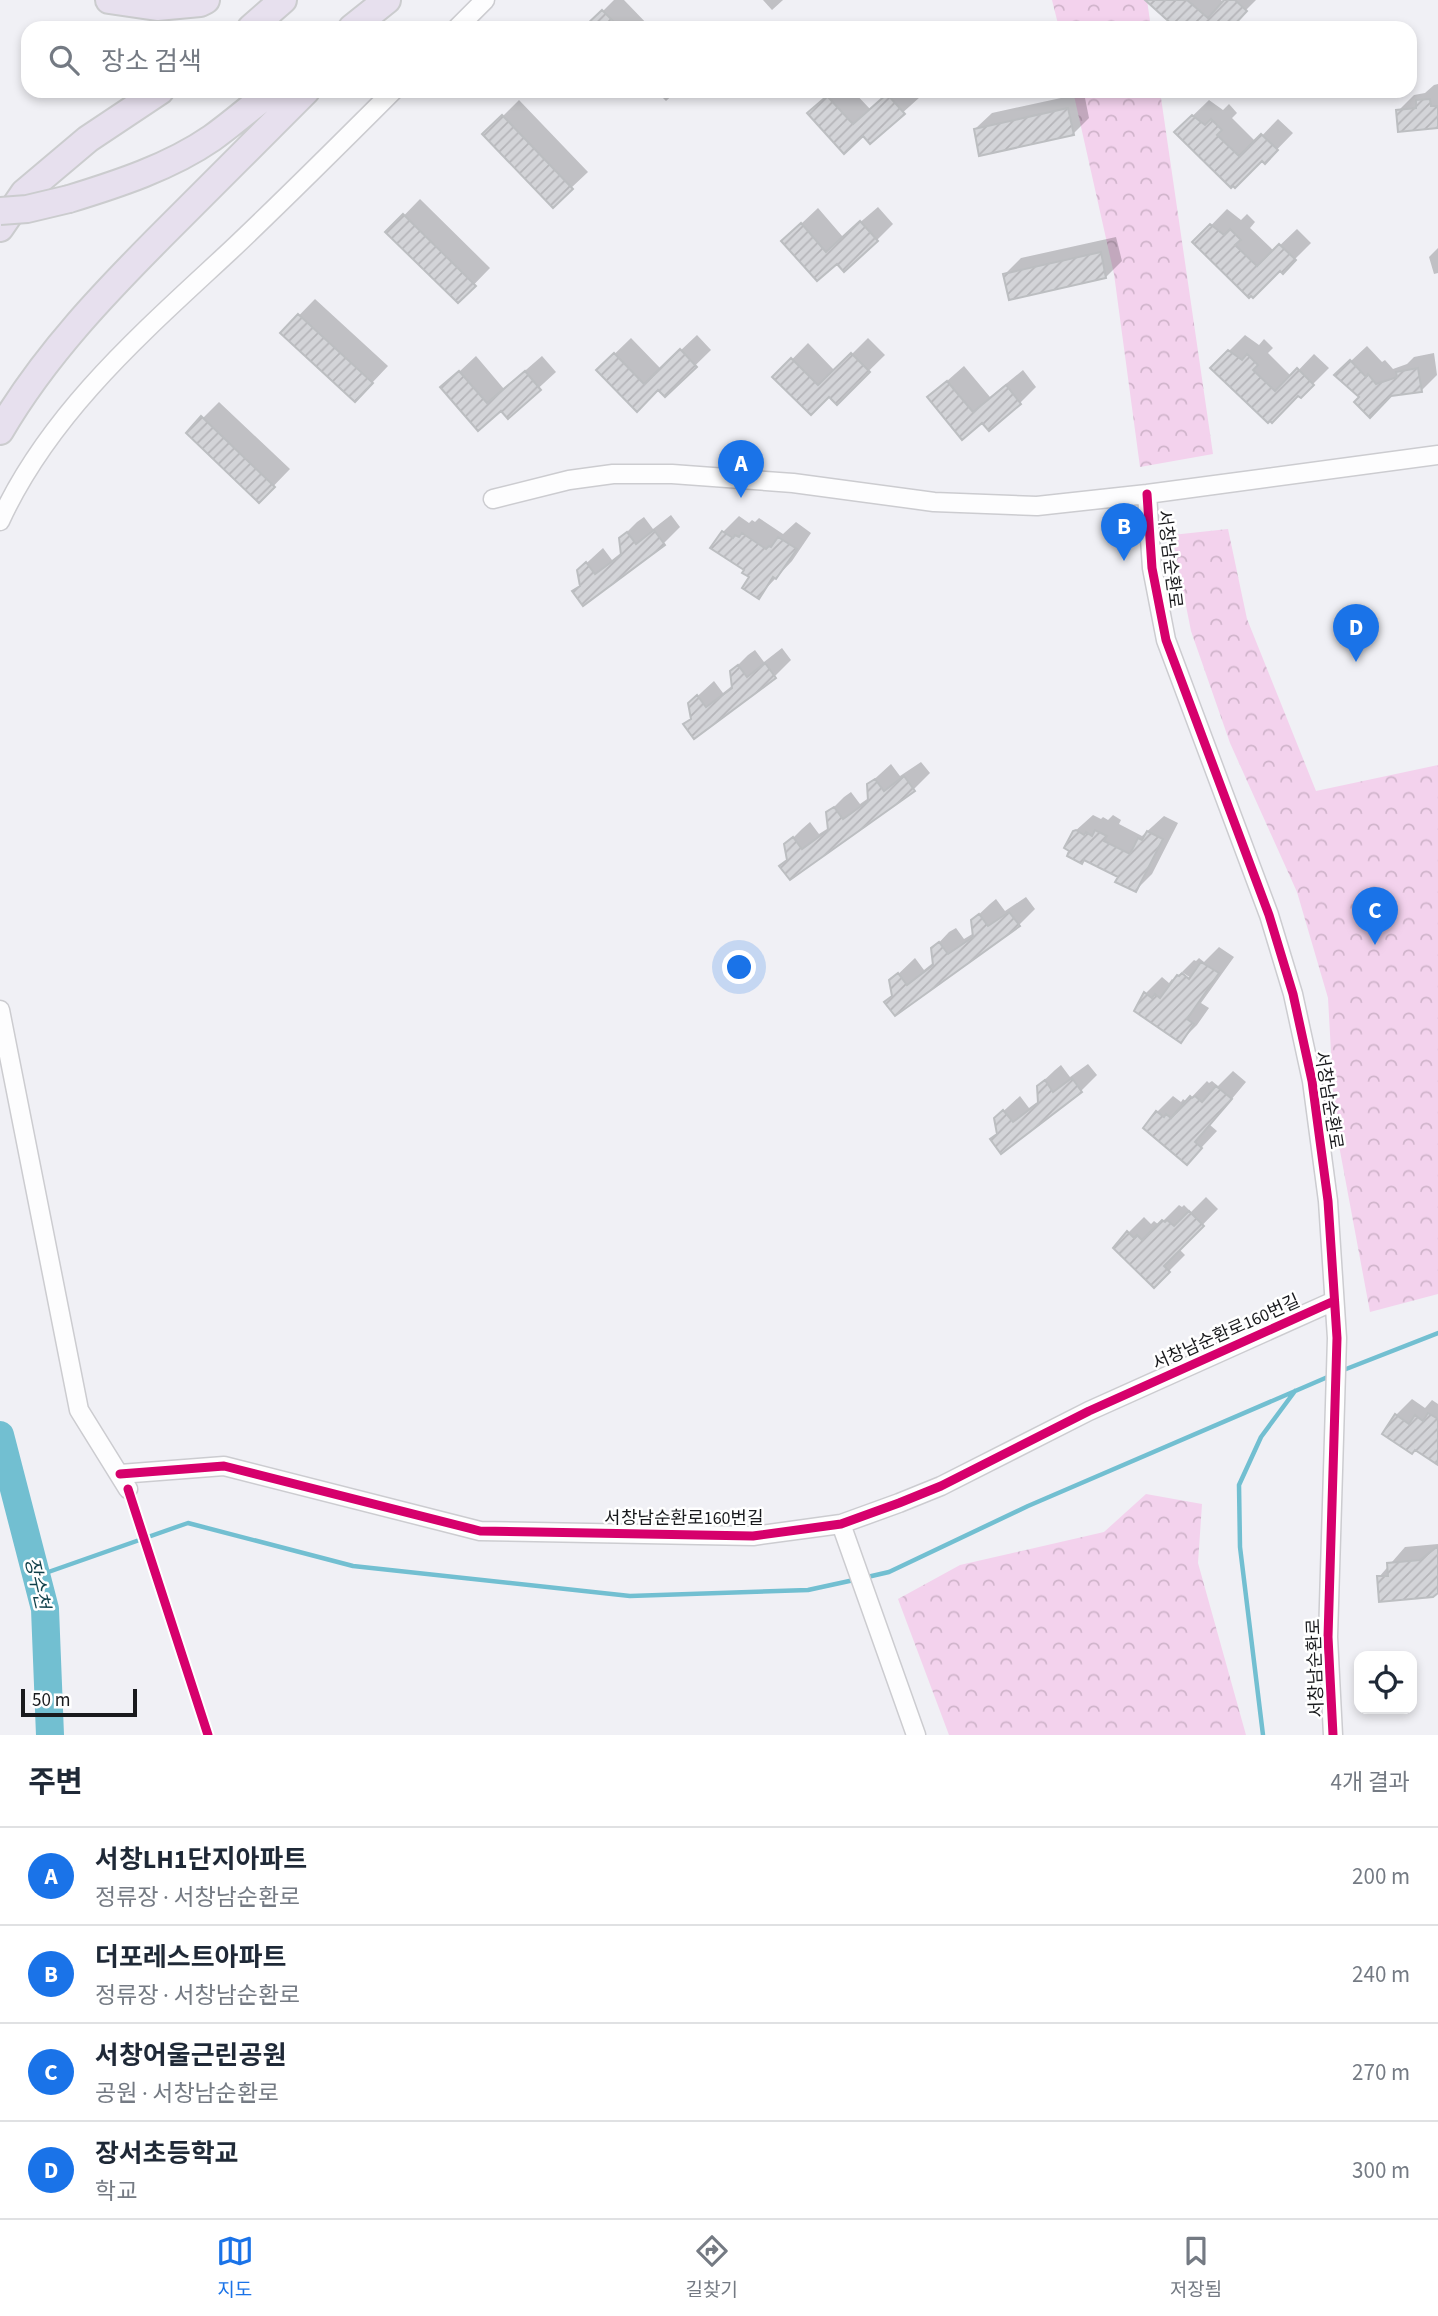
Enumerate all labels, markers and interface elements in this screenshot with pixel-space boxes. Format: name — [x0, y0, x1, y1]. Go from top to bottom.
search box — [21, 21, 1417, 98]
icon: search — [45, 41, 83, 79]
text: 장소 검색 — [101, 43, 202, 80]
pin: A — [718, 440, 764, 498]
pin: B — [1101, 503, 1147, 561]
street label: 서창남순환로 — [1151, 508, 1188, 610]
pin: D — [1333, 604, 1379, 662]
pin: C — [1352, 887, 1398, 945]
your location — [722, 950, 756, 984]
street label: 서창남순환로 — [1308, 1049, 1349, 1151]
street label: 서창남순환로160번길 — [1148, 1289, 1304, 1376]
street label: 서창남순환로160번길 — [604, 1506, 764, 1531]
water label: 장수천 — [17, 1555, 56, 1613]
street label: 서창남순환로 — [1301, 1618, 1330, 1718]
map controls — [1354, 1651, 1417, 1714]
button: locate — [1354, 1651, 1417, 1714]
scale bar — [21, 1686, 136, 1718]
text: 50 m — [32, 1687, 70, 1714]
text: 주변 — [28, 1761, 83, 1804]
text: 4개 결과 — [1330, 1766, 1410, 1799]
text: 서창LH1단지아파트 — [95, 1841, 307, 1878]
text: A — [44, 1860, 58, 1893]
text: 200 m — [1352, 1860, 1410, 1893]
text: 정류장 · 서창남순환로 — [95, 1881, 300, 1914]
text: 더포레스트아파트 — [95, 1939, 286, 1976]
text: B — [44, 1958, 58, 1991]
text: 240 m — [1352, 1958, 1410, 1991]
text: 정류장 · 서창남순환로 — [95, 1979, 300, 2012]
text: 서창어울근린공원 — [95, 2037, 286, 2074]
text: C — [44, 2056, 58, 2089]
text: 270 m — [1352, 2056, 1410, 2089]
text: 공원 · 서창남순환로 — [95, 2077, 279, 2110]
text: 장서초등학교 — [95, 2135, 239, 2172]
text: D — [44, 2154, 58, 2187]
text: 300 m — [1352, 2154, 1410, 2187]
text: 학교 — [95, 2175, 137, 2208]
tab: 지도 — [216, 2232, 254, 2304]
tab: 길찾기 — [686, 2232, 738, 2304]
tab: 저장됨 — [1170, 2232, 1222, 2304]

